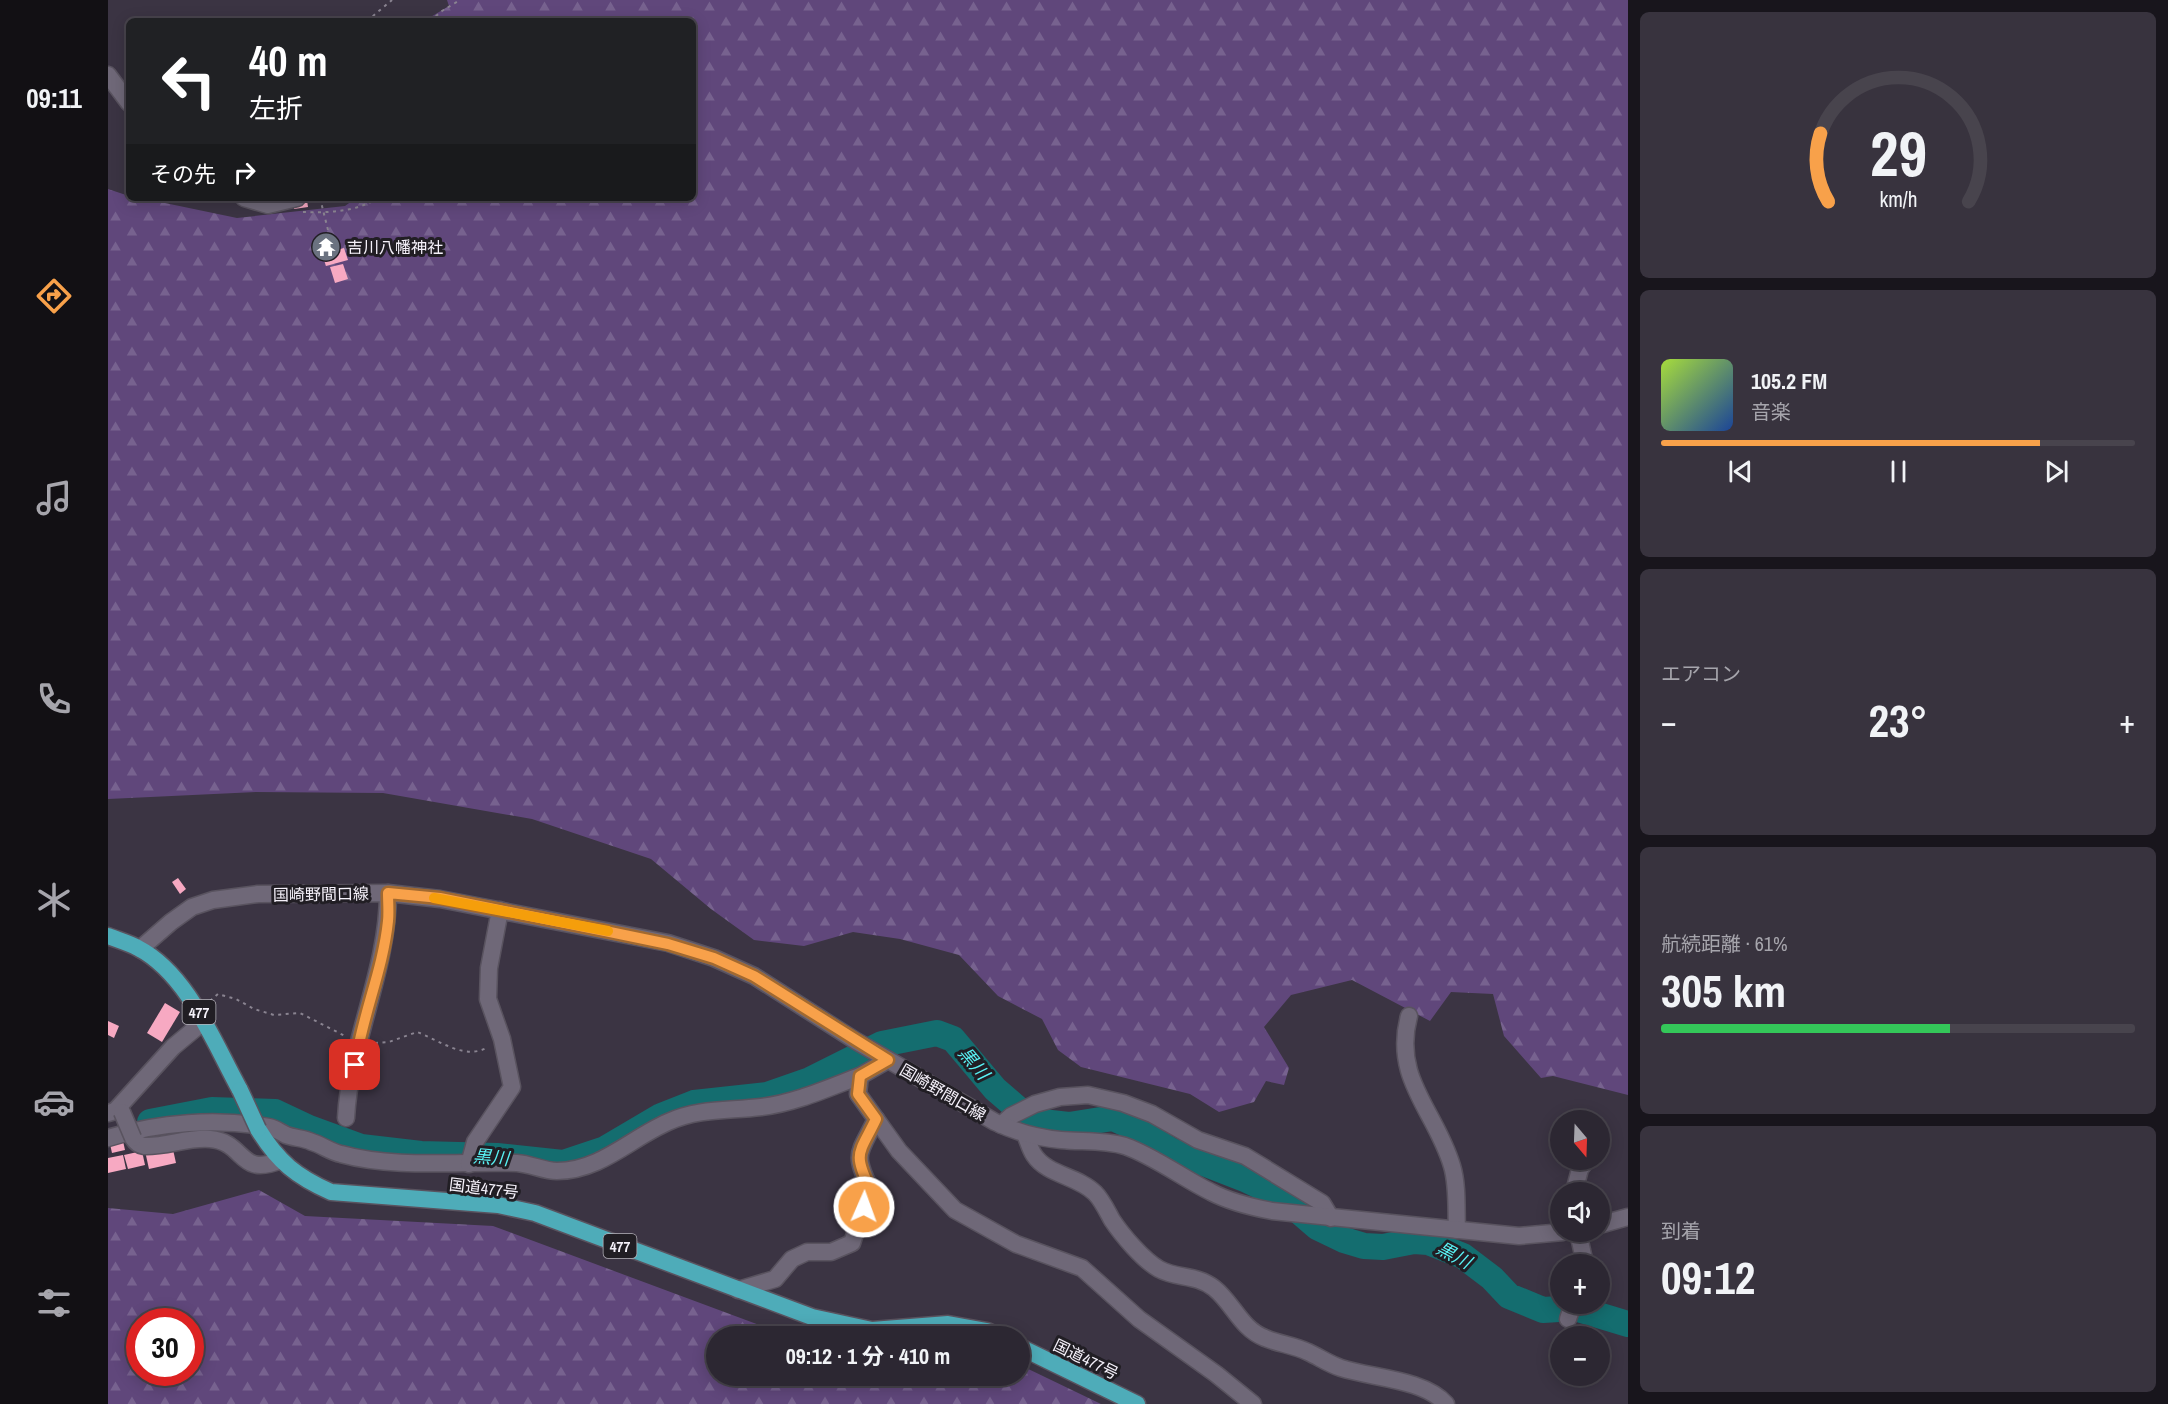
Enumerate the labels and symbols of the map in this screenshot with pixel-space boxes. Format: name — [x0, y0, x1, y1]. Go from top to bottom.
temple icon: 吉川八幡神社 — [310, 231, 342, 263]
place label: 吉川八幡神社 — [347, 236, 443, 258]
street label: 国崎野間口線 — [273, 882, 369, 906]
road number: 477 — [182, 1000, 215, 1024]
pin — [329, 1039, 380, 1090]
water label: 黒川 — [953, 1041, 996, 1086]
street label: 国崎野間口線 — [896, 1058, 990, 1126]
north arrow — [1550, 1110, 1610, 1170]
water label: 黒川 — [472, 1143, 512, 1171]
street label: 国道477号 — [448, 1173, 520, 1203]
position arrow — [832, 1175, 896, 1239]
road number: 477 — [604, 1234, 636, 1258]
water label: 黒川 — [1432, 1236, 1478, 1275]
speed limit sign: 30 — [126, 1308, 204, 1386]
street label: 国道477号 — [1050, 1334, 1122, 1384]

